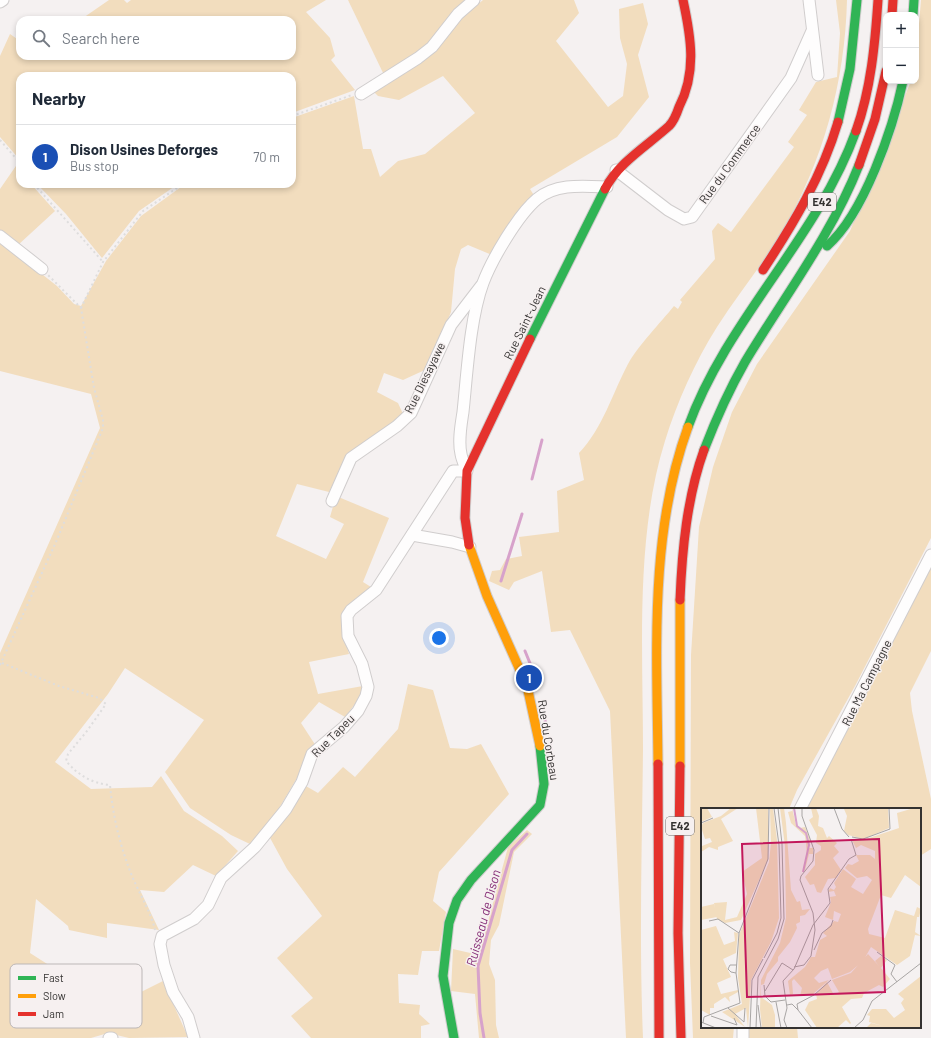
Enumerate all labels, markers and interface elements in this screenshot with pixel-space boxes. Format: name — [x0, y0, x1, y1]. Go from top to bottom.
map controls — [883, 12, 919, 84]
button: + — [883, 12, 919, 48]
search box — [16, 16, 296, 60]
icon: search — [30, 27, 52, 49]
text: Search here — [62, 29, 140, 47]
button: − — [883, 48, 919, 84]
text: Nearby — [32, 88, 86, 108]
street label: Rue du Commerce — [696, 121, 763, 206]
text: Dison Usines Deforges — [70, 140, 218, 158]
text: 1 — [43, 149, 47, 165]
text: 70 m — [253, 149, 280, 165]
text: Bus stop — [70, 158, 119, 174]
road number: E42 — [808, 193, 836, 211]
street label: Rue Saint-Jean — [500, 284, 548, 362]
street label: Rue Diesayawe — [401, 340, 447, 415]
your location — [429, 628, 449, 648]
street label: Rue Ma Campagne — [838, 637, 894, 728]
pin: 1 — [516, 663, 542, 693]
street label: Rue du Corbeau — [536, 698, 562, 781]
street label: Rue Tapeu — [308, 711, 357, 760]
inset map — [701, 808, 921, 1028]
road number: E42 — [666, 817, 694, 835]
water label: Ruisseau de Dison — [462, 868, 504, 968]
legend — [10, 964, 142, 1028]
text: Fast — [43, 971, 64, 984]
text: Slow — [43, 989, 66, 1002]
text: Jam — [43, 1007, 64, 1020]

